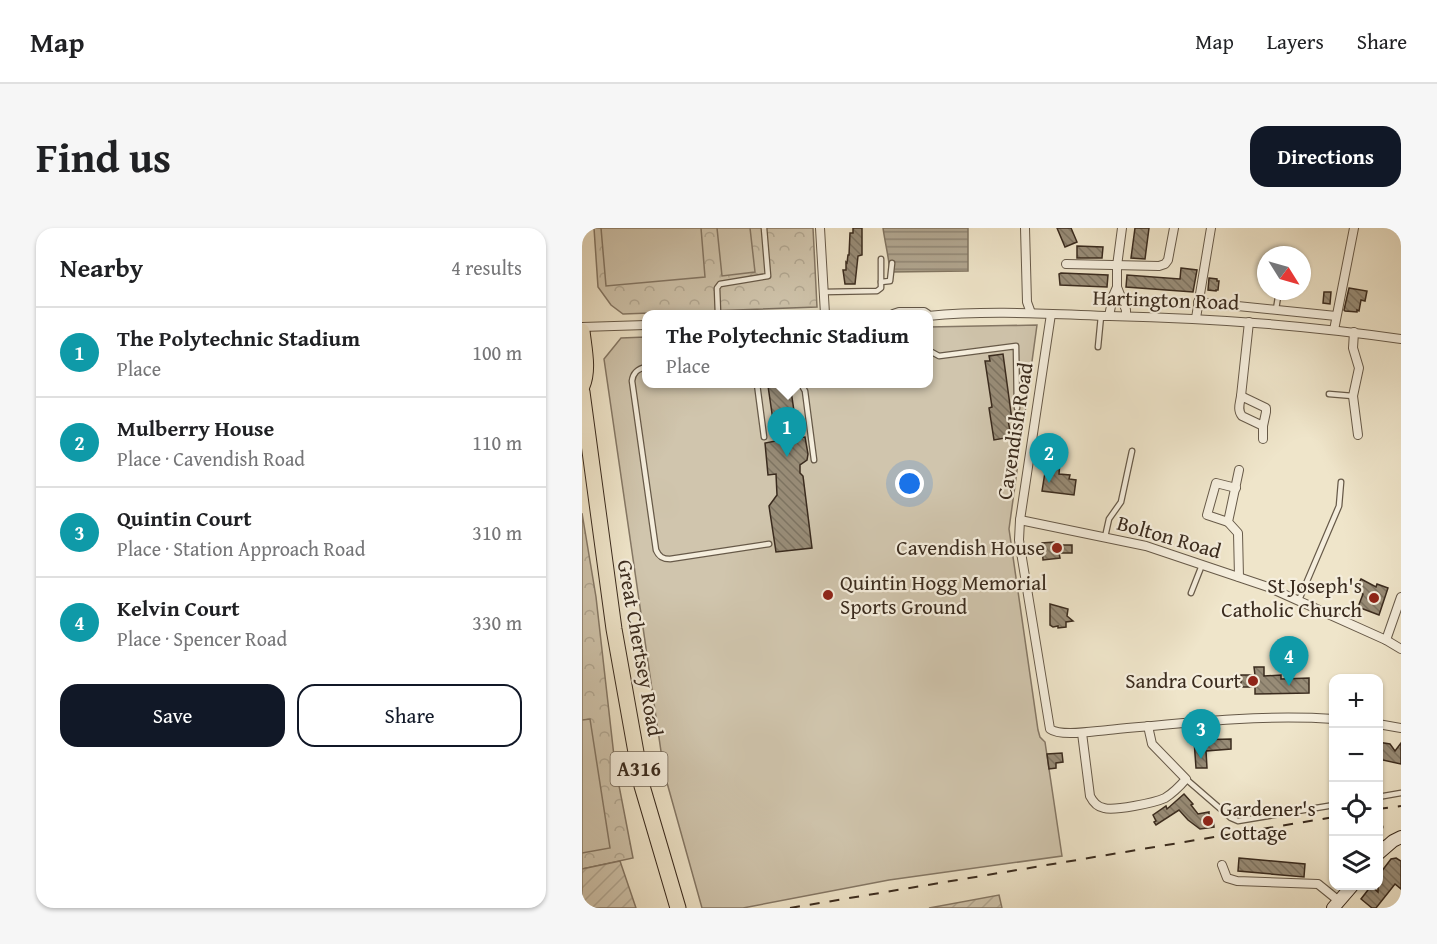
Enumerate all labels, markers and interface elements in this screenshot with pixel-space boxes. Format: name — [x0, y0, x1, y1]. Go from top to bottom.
text: Map — [30, 21, 84, 62]
text: Map — [1195, 26, 1234, 57]
text: Layers — [1267, 26, 1324, 57]
text: Share — [1357, 26, 1407, 57]
text: Find us — [36, 126, 171, 187]
button: Directions — [1250, 126, 1401, 187]
north arrow — [1257, 246, 1311, 300]
text: Nearby — [60, 248, 143, 287]
text: 4 results — [451, 253, 522, 282]
street label: Hartington Road — [1092, 281, 1241, 318]
popup — [642, 310, 933, 388]
text: The Polytechnic Stadium — [666, 319, 909, 351]
text: The Polytechnic Stadium — [117, 322, 360, 354]
text: 1 — [74, 338, 85, 367]
text: 100 m — [472, 338, 522, 367]
text: Place — [666, 351, 710, 380]
text: Place — [117, 354, 161, 383]
street label: Cavendish Road — [988, 359, 1041, 502]
pin: 1 — [768, 408, 806, 457]
text: Mulberry House — [117, 412, 274, 444]
text: 2 — [74, 428, 85, 457]
text: 110 m — [472, 428, 522, 457]
pin: 2 — [1030, 434, 1068, 483]
text: Place · Cavendish Road — [117, 444, 305, 473]
your location — [895, 469, 924, 498]
text: Quintin Court — [117, 502, 251, 534]
street label: Bolton Road — [1113, 507, 1226, 566]
text: 3 — [74, 518, 85, 547]
text: 310 m — [472, 518, 522, 547]
place label: Cavendish House — [896, 532, 1045, 563]
text: Place · Station Approach Road — [117, 534, 365, 563]
marker: Cavendish House — [1050, 541, 1064, 555]
street label: Great Chertsey Road — [610, 557, 671, 739]
place label: Quintin Hogg Memorial Sports Ground — [840, 567, 1047, 622]
place label: St Joseph's Catholic Church — [1221, 570, 1362, 625]
marker: Quintin Hogg Memorial Sports Ground — [821, 588, 835, 602]
marker: St Joseph's Catholic Church — [1367, 591, 1381, 605]
text: Kelvin Court — [117, 592, 240, 624]
text: 4 — [74, 608, 85, 637]
text: 330 m — [472, 608, 522, 637]
text: Place · Spencer Road — [117, 624, 287, 653]
pin: 4 — [1270, 636, 1308, 686]
place label: Sandra Court — [1125, 665, 1242, 696]
marker: Sandra Court — [1246, 674, 1260, 688]
map controls — [1329, 674, 1383, 890]
button: + — [1329, 674, 1383, 728]
button: Save — [60, 684, 285, 747]
button: Share — [297, 684, 522, 747]
pin: 3 — [1182, 710, 1220, 759]
button: − — [1329, 728, 1383, 782]
road number: A316 — [610, 752, 668, 786]
button: locate — [1329, 782, 1383, 836]
place label: Gardener's Cottage — [1220, 793, 1316, 848]
marker: Gardener's Cottage — [1201, 814, 1215, 828]
button: layers — [1329, 836, 1383, 890]

